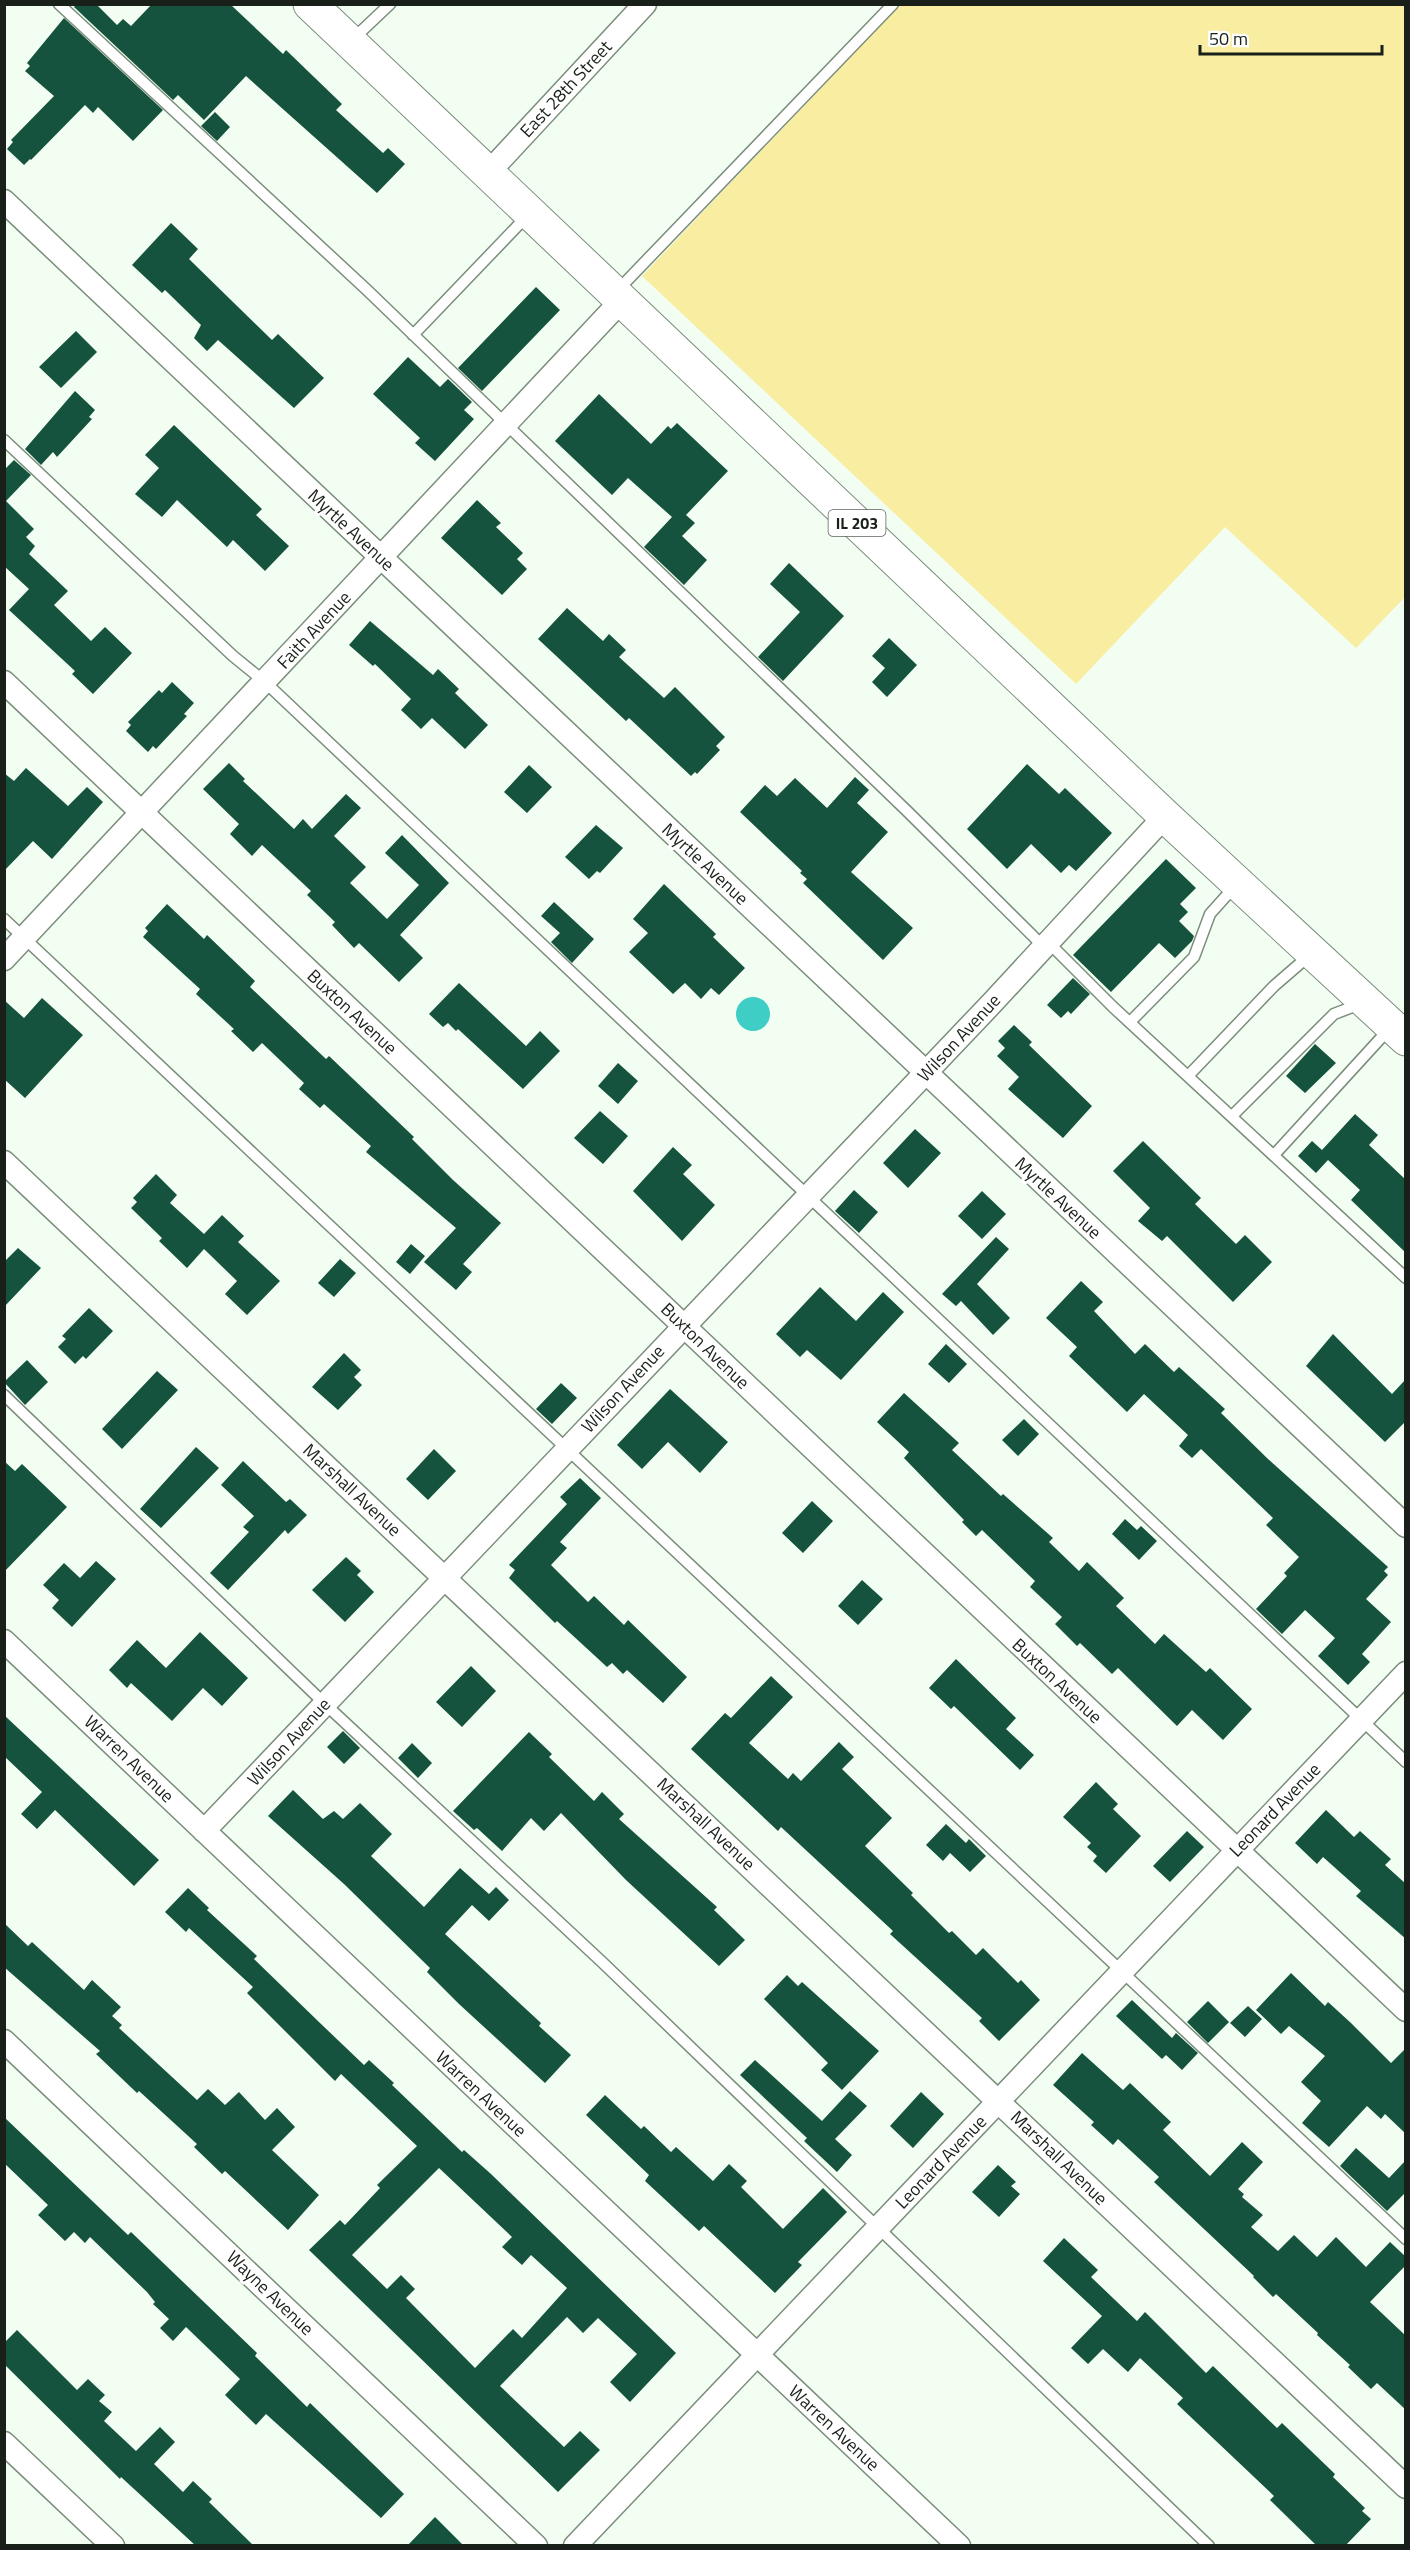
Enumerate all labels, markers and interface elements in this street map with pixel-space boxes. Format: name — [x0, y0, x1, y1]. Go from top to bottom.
scale bar — [1200, 18, 1382, 56]
text: 50 m — [1209, 25, 1248, 52]
street label: East 28th Street — [513, 34, 618, 143]
street label: Myrtle Avenue — [302, 482, 401, 577]
road number: IL 203 — [828, 510, 886, 536]
street label: Faith Avenue — [270, 585, 357, 675]
street label: Myrtle Avenue — [656, 816, 755, 911]
street label: Buxton Avenue — [301, 963, 403, 1061]
street label: Wilson Avenue — [911, 988, 1007, 1088]
street label: Myrtle Avenue — [1009, 1150, 1108, 1245]
street label: Buxton Avenue — [655, 1296, 756, 1395]
street label: Wilson Avenue — [575, 1339, 671, 1439]
street label: Marshall Avenue — [297, 1437, 408, 1542]
street label: Buxton Avenue — [1006, 1632, 1108, 1730]
street label: Wilson Avenue — [241, 1692, 337, 1792]
street label: Warren Avenue — [78, 1709, 180, 1809]
street label: Leonard Avenue — [1223, 1757, 1327, 1863]
street label: Marshall Avenue — [651, 1771, 762, 1876]
street label: Warren Avenue — [430, 2044, 533, 2143]
street label: Marshall Avenue — [1005, 2104, 1114, 2211]
street label: Leonard Avenue — [889, 2109, 993, 2215]
street label: Wayne Avenue — [221, 2244, 320, 2341]
street label: Warren Avenue — [783, 2378, 886, 2477]

